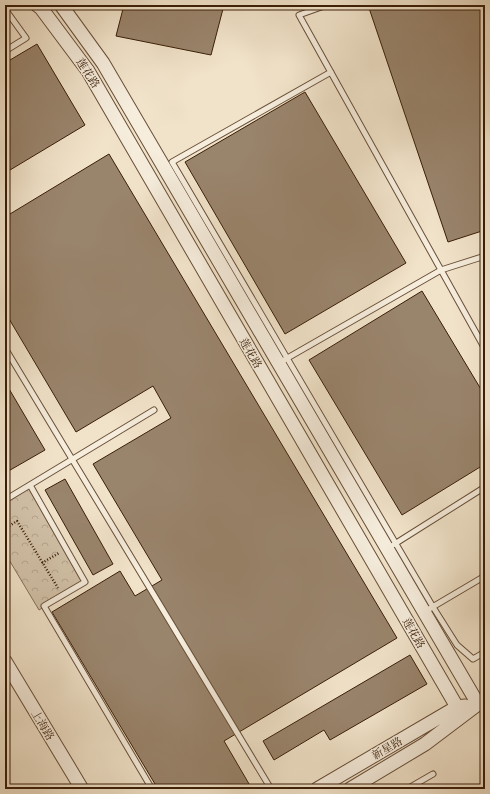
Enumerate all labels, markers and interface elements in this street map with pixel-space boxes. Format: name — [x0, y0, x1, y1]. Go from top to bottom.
street label: 莲花路 — [73, 55, 103, 91]
street label: 莲花路 — [237, 335, 265, 371]
street label: 莲花路 — [400, 615, 428, 651]
street label: 上海路 — [29, 707, 57, 743]
street label: 新星路 — [369, 734, 405, 762]

